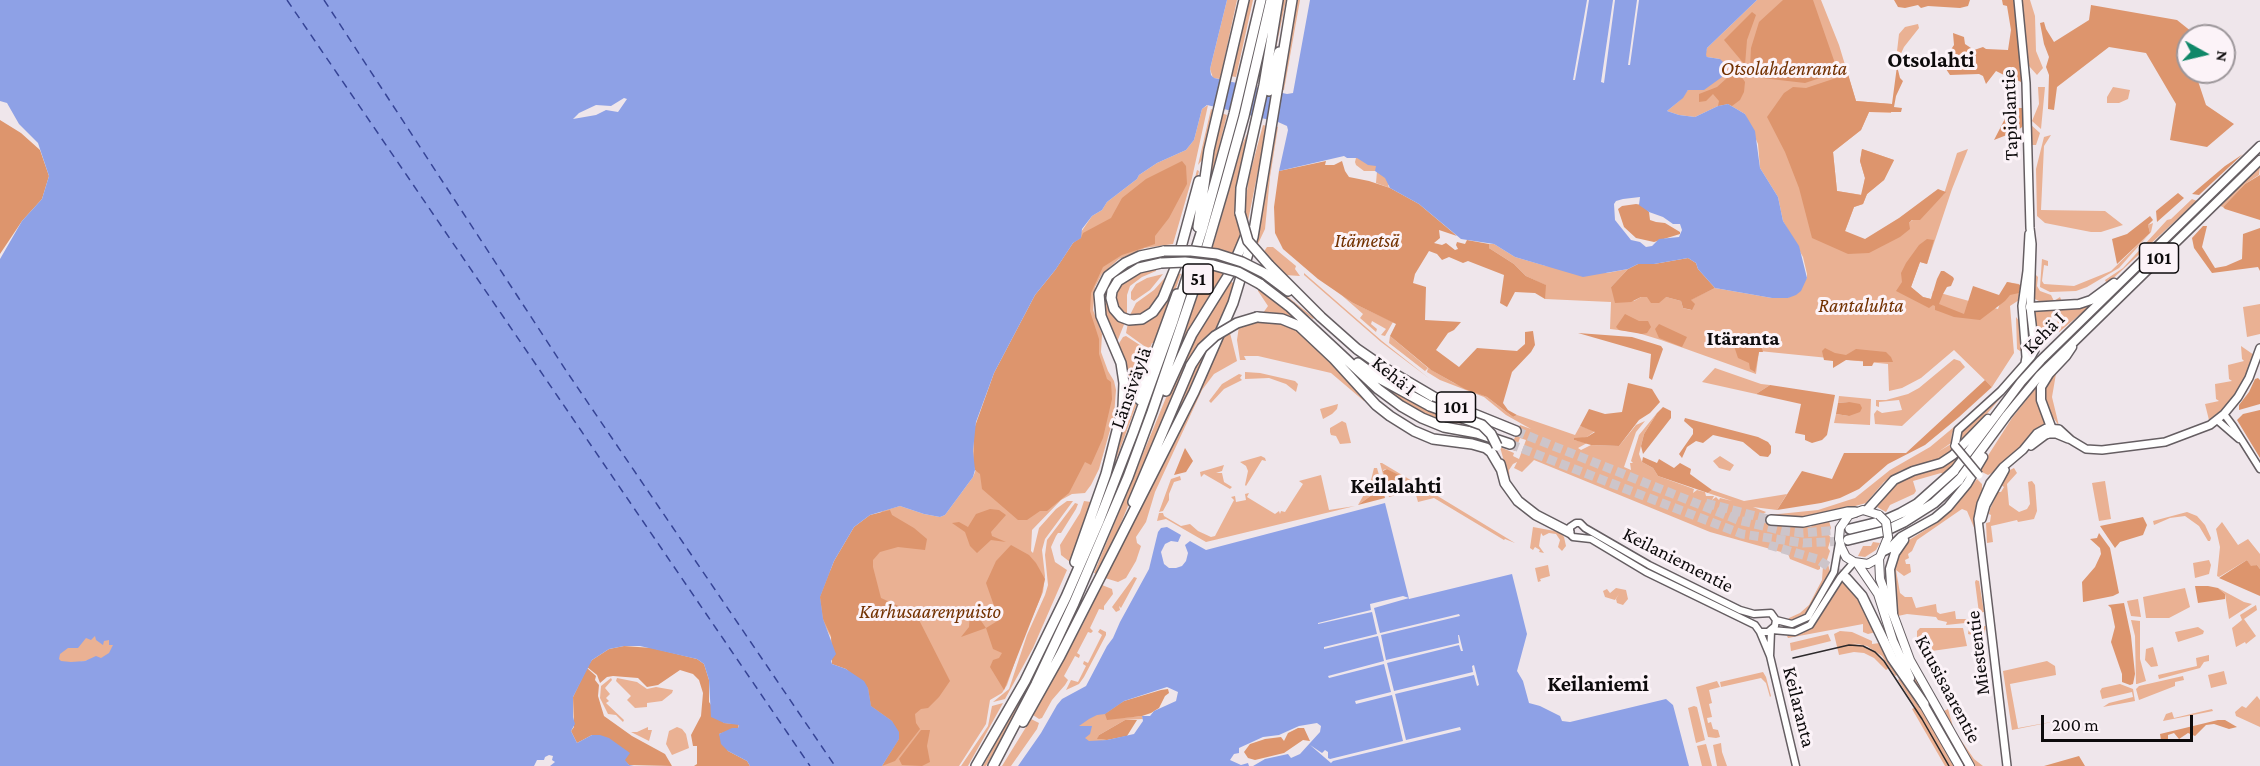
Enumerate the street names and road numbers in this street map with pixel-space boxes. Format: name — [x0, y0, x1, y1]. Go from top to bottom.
street label: Tapiolantie — [1996, 69, 2024, 161]
road number: 101 — [2140, 243, 2178, 273]
road number: 51 — [1183, 264, 1213, 294]
street label: Kehä I — [2018, 307, 2070, 359]
street label: Länsiväylä — [1105, 344, 1157, 432]
street label: Kehä I — [1367, 351, 1421, 401]
road number: 101 — [1436, 392, 1476, 422]
street label: Keilaniementie — [1619, 522, 1737, 598]
street label: Miestentie — [1961, 609, 1995, 697]
street label: Kuusisaarentie — [1910, 631, 1986, 747]
street label: Keilaranta — [1777, 664, 1821, 750]

